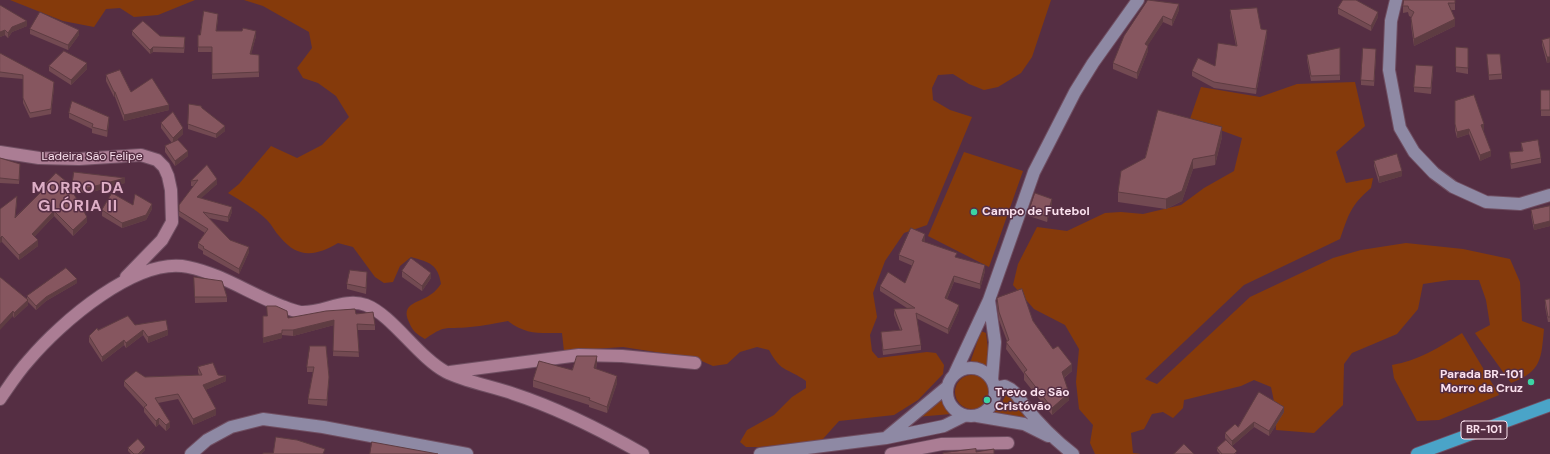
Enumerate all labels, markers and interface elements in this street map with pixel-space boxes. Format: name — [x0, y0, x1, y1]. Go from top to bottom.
street label: Ladeira São Felipe — [42, 150, 142, 164]
district label: MORRO DA GLÓRIA II — [31, 179, 125, 217]
place label: Campo de Futebol — [982, 205, 1090, 219]
marker: Campo de Futebol — [969, 207, 979, 217]
place label: Parada BR-101 Morro da Cruz — [1440, 368, 1523, 396]
marker: Parada BR-101 Morro da Cruz — [1526, 377, 1536, 387]
place label: Trevo de São Cristóvão — [995, 386, 1070, 414]
marker: Trevo de São Cristóvão — [982, 395, 992, 405]
road number: BR-101 — [1461, 421, 1507, 439]

